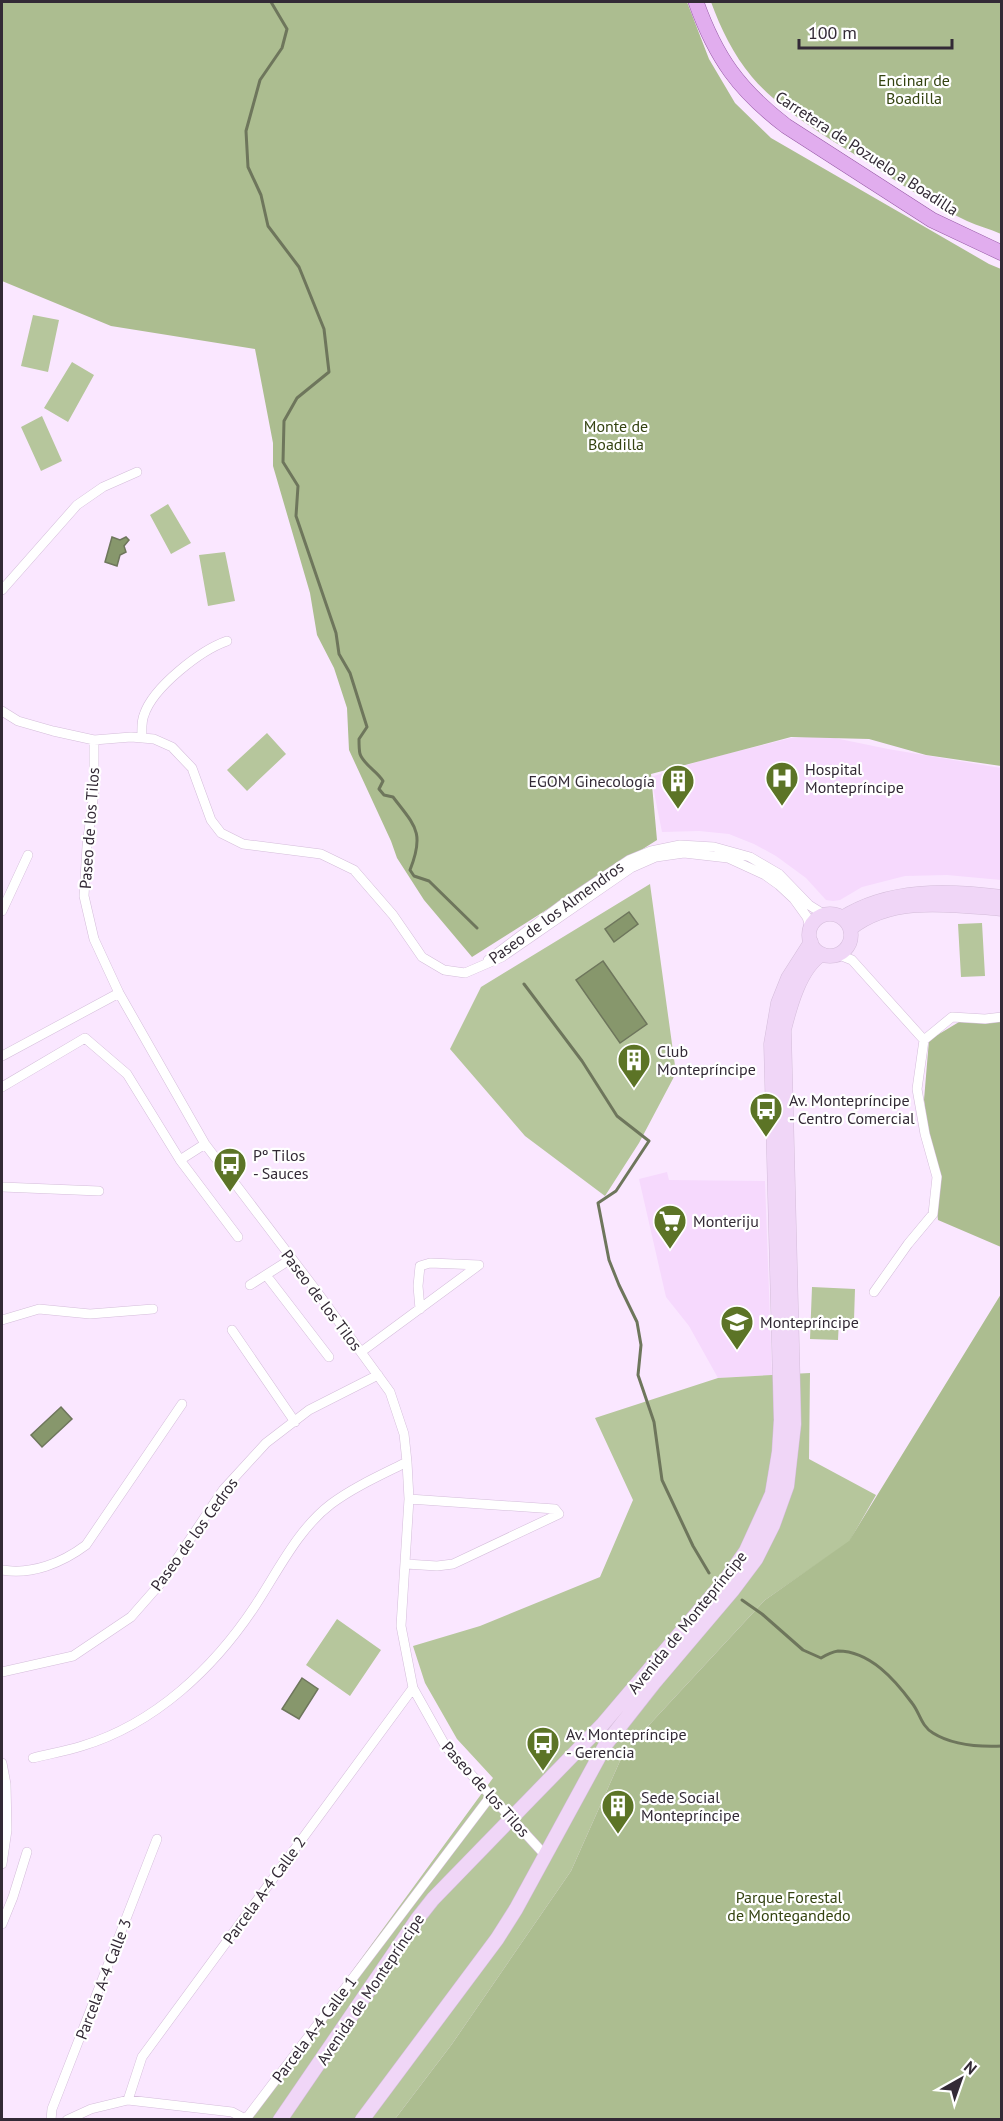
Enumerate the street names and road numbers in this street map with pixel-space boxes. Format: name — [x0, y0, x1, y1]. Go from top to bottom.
street label: Carretera de Pozuelo a Boadilla — [772, 86, 962, 220]
street label: Paseo de los Tilos — [75, 766, 103, 889]
street label: Paseo de los Almendros — [485, 856, 628, 968]
street label: Paseo de los Tilos — [277, 1245, 367, 1355]
street label: Paseo de los Cedros — [146, 1473, 242, 1595]
street label: Avenida de Montepríncipe — [623, 1546, 751, 1698]
street label: Paseo de los Tilos — [438, 1737, 534, 1841]
street label: Parcela A-4 Calle 2 — [218, 1832, 310, 1948]
street label: Avenida de Montepríncipe — [312, 1910, 428, 2068]
street label: Parcela A-4 Calle 3 — [71, 1916, 135, 2042]
street label: Parcela A-4 Calle 1 — [268, 1972, 360, 2086]

